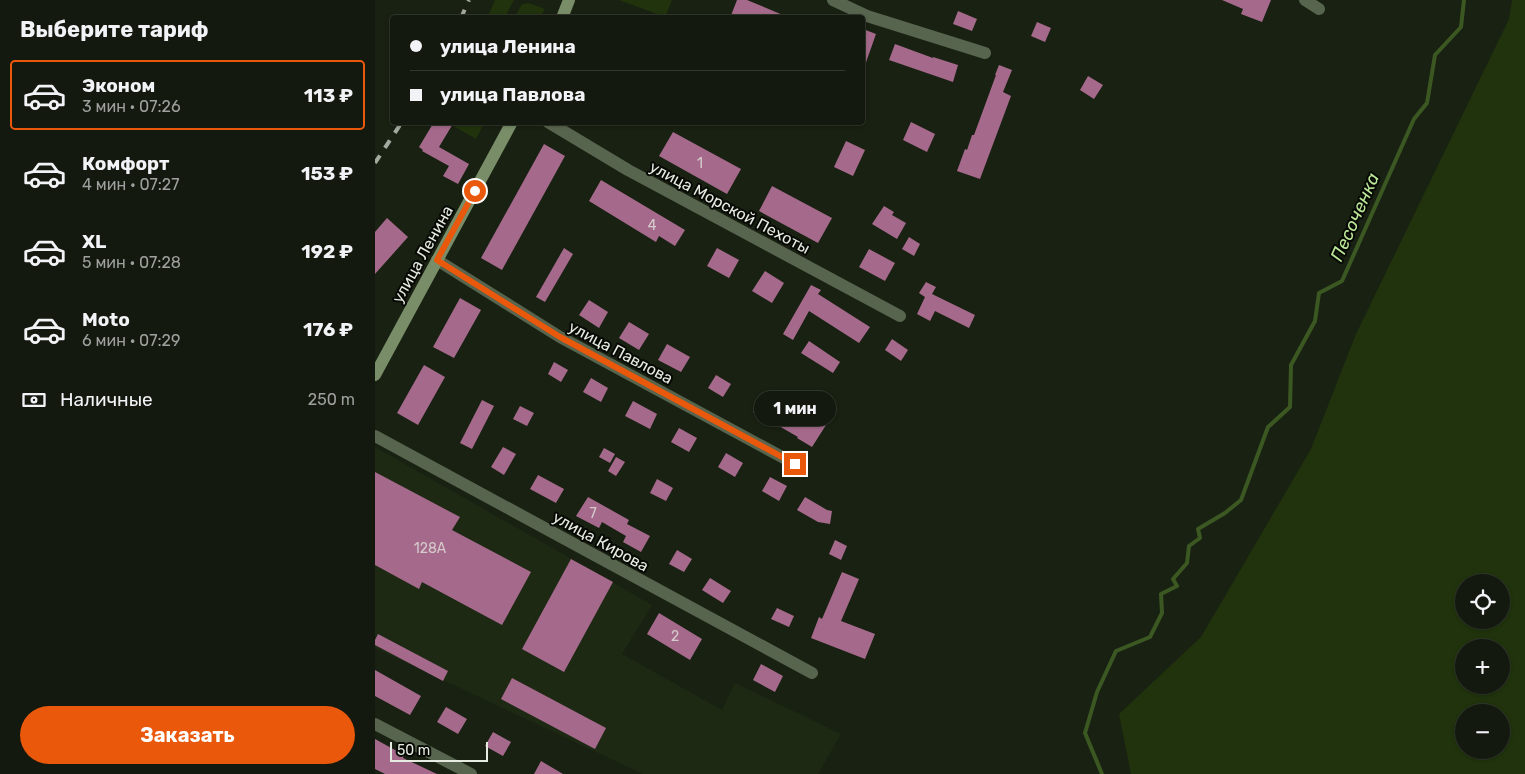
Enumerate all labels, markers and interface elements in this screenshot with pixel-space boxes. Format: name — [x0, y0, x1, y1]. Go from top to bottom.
text: Выберите тариф — [20, 16, 209, 43]
text: улица Ленина — [440, 35, 576, 58]
icon: car — [22, 73, 67, 118]
text: Эконом — [82, 74, 155, 97]
text: улица Павлова — [440, 83, 585, 106]
text: 113 ₽ — [304, 84, 353, 107]
text: 3 мин · 07:26 — [82, 97, 181, 116]
icon: car — [22, 151, 67, 196]
text: Комфорт — [82, 152, 169, 175]
house number: 1 — [697, 155, 703, 172]
street label: улица Морской Пехоты — [646, 157, 813, 258]
text: 153 ₽ — [301, 162, 353, 185]
water label: Песоченка — [1326, 169, 1384, 265]
text: 4 мин · 07:27 — [82, 175, 179, 194]
route start — [464, 180, 486, 202]
street label: улица Ленина — [388, 202, 457, 306]
house number: 4 — [648, 217, 657, 234]
icon: car — [22, 229, 67, 274]
text: XL — [82, 230, 106, 253]
text: 192 ₽ — [301, 240, 353, 263]
text: 5 мин · 07:28 — [82, 253, 181, 272]
icon: car — [22, 307, 67, 352]
text: Moto — [82, 308, 130, 331]
street label: улица Павлова — [565, 317, 676, 388]
text: 176 ₽ — [303, 318, 353, 341]
text: 6 мин · 07:29 — [82, 331, 180, 350]
icon: cash — [20, 386, 48, 414]
text: Наличные — [60, 388, 153, 411]
text: 250 m — [308, 390, 355, 409]
callout: 1 мин — [754, 392, 836, 426]
text: 1 мин — [773, 399, 817, 418]
route end — [784, 453, 806, 475]
house number: 7 — [589, 505, 597, 522]
street label: улица Кирова — [550, 507, 652, 576]
house number: 128А — [414, 540, 447, 557]
map controls — [1455, 574, 1510, 759]
button: locate — [1455, 574, 1510, 629]
house number: 2 — [671, 628, 679, 645]
button: + — [1455, 639, 1510, 694]
button: − — [1455, 704, 1510, 759]
button: Заказать — [20, 706, 355, 764]
scale bar — [390, 739, 487, 762]
text: 50 m — [397, 742, 430, 759]

